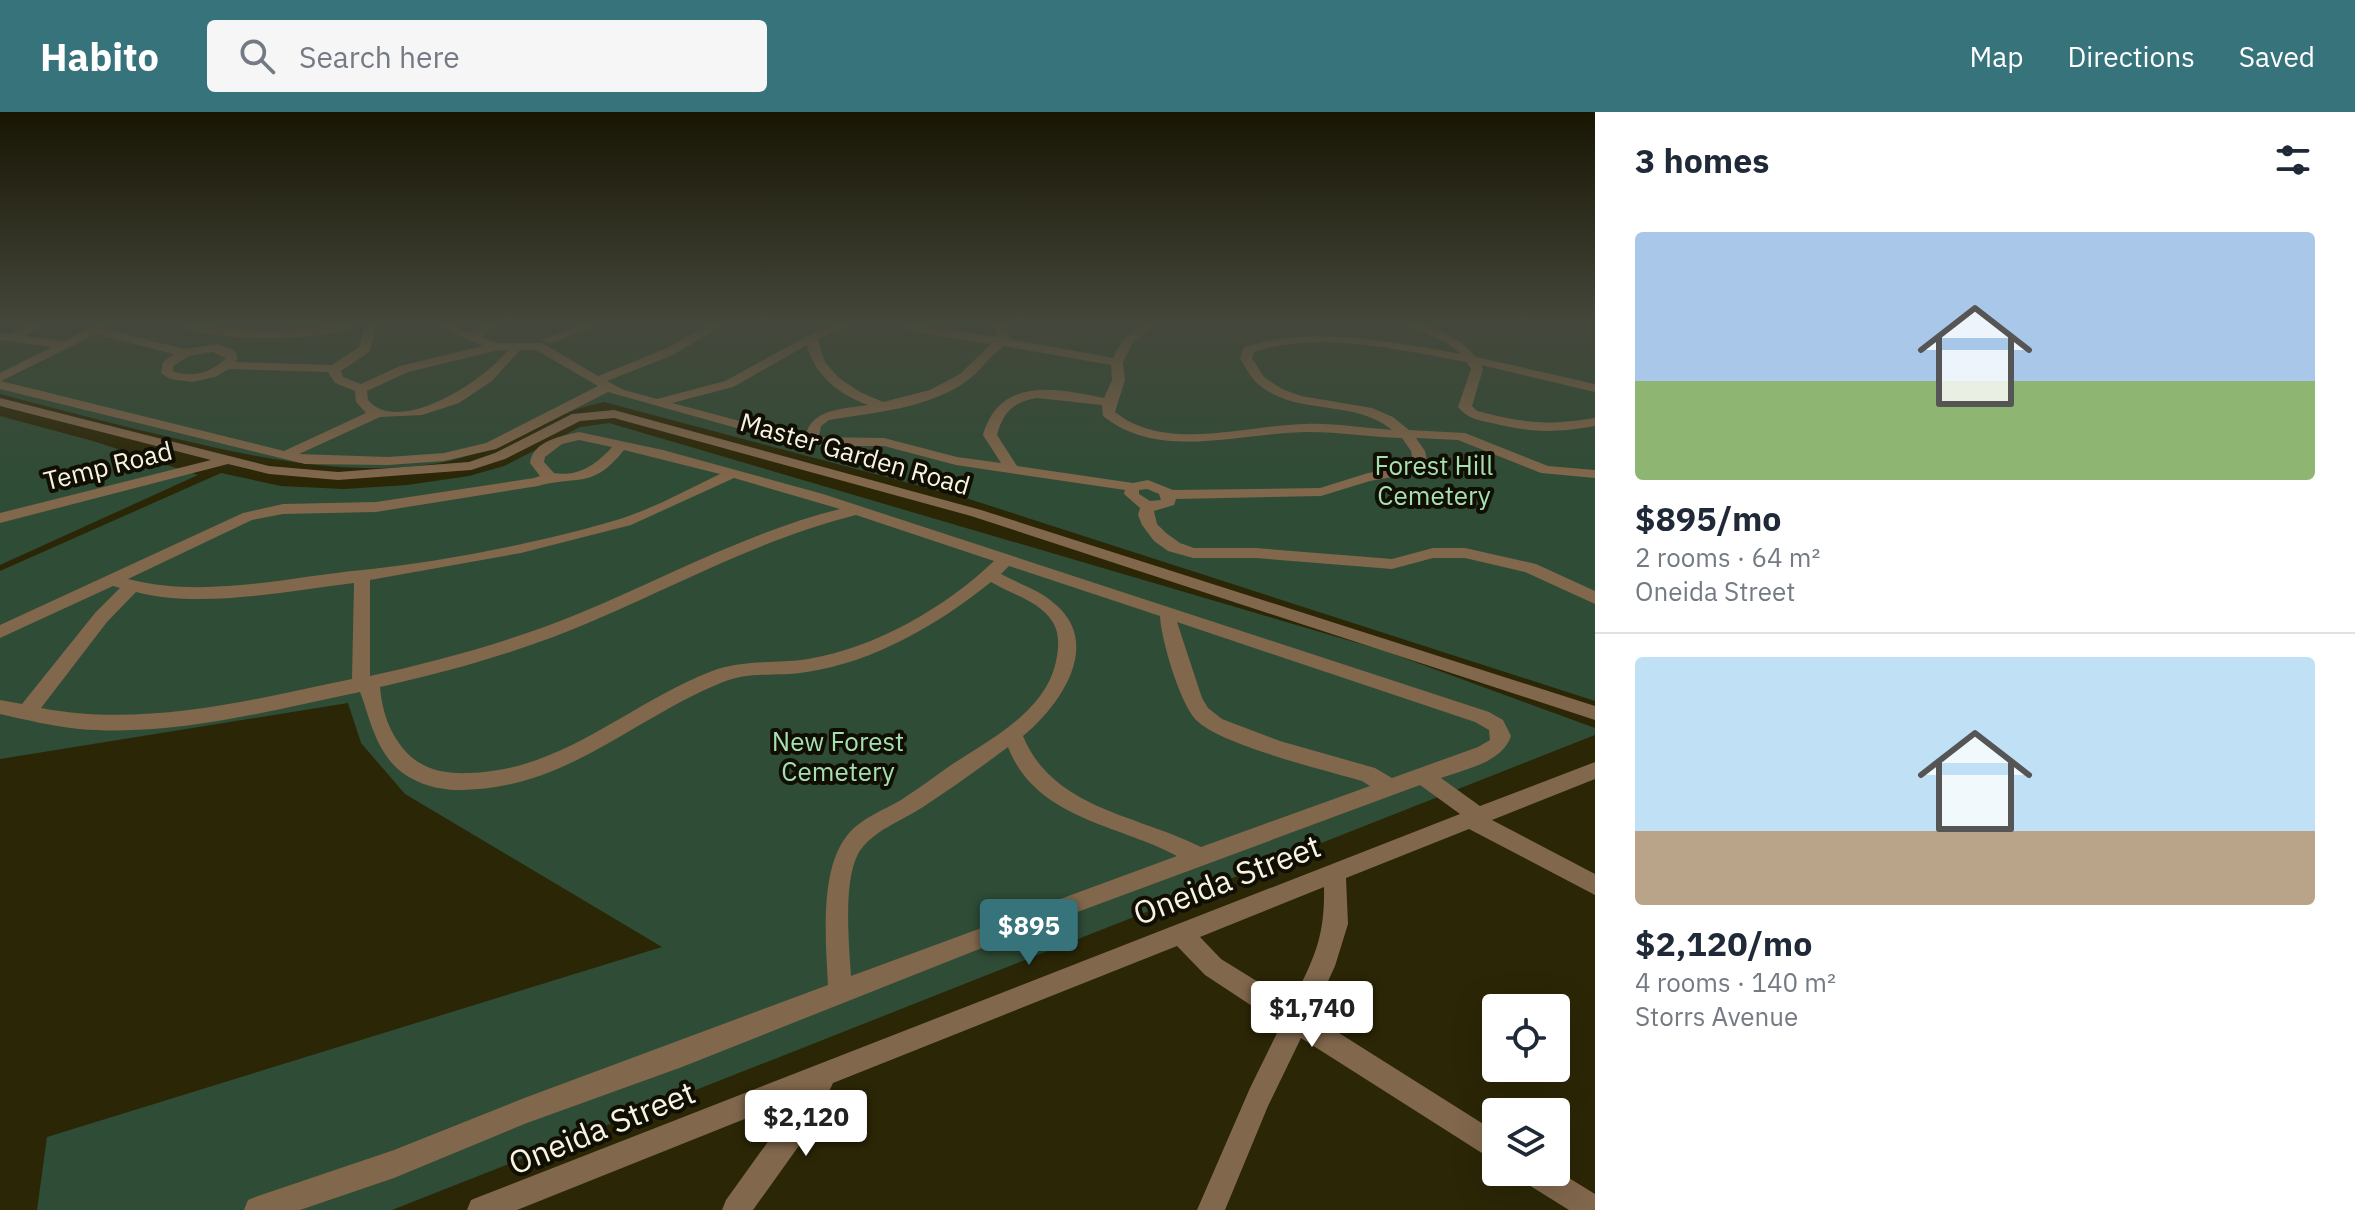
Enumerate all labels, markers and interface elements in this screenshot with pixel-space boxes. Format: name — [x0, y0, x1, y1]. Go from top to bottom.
search box — [207, 20, 767, 92]
text: Habito — [40, 32, 159, 81]
icon: search — [235, 34, 279, 78]
text: Search here — [299, 37, 460, 76]
text: Map — [1969, 38, 2023, 75]
text: Directions — [2067, 38, 2195, 75]
text: Saved — [2239, 38, 2315, 75]
text: 3 homes — [1635, 138, 1770, 182]
icon: filters — [2271, 138, 2315, 182]
icon: home — [1903, 284, 2047, 428]
street label: Master Garden Road — [736, 404, 974, 502]
street label: Temp Road — [40, 433, 176, 497]
park label: Forest Hill Cemetery — [1375, 448, 1493, 512]
text: $895/mo — [1635, 496, 1782, 540]
text: 2 rooms · 64 m² — [1635, 540, 1820, 574]
text: Oneida Street — [1635, 574, 1795, 608]
icon: home — [1903, 709, 2047, 853]
park label: New Forest Cemetery — [772, 724, 904, 788]
street label: Oneida Street — [1127, 824, 1326, 934]
pin: $895 — [982, 899, 1076, 967]
text: $895 — [998, 908, 1060, 942]
text: $2,120/mo — [1635, 921, 1812, 965]
text: 4 rooms · 140 m² — [1635, 965, 1836, 999]
pin: $1,740 — [1247, 981, 1377, 1049]
text: $1,740 — [1269, 990, 1355, 1024]
map controls — [1482, 994, 1570, 1186]
button: locate — [1482, 994, 1570, 1082]
text: Storrs Avenue — [1635, 999, 1798, 1033]
street label: Oneida Street — [502, 1071, 701, 1184]
pin: $2,120 — [741, 1090, 871, 1158]
button: layers — [1482, 1098, 1570, 1186]
text: $2,120 — [763, 1099, 849, 1133]

